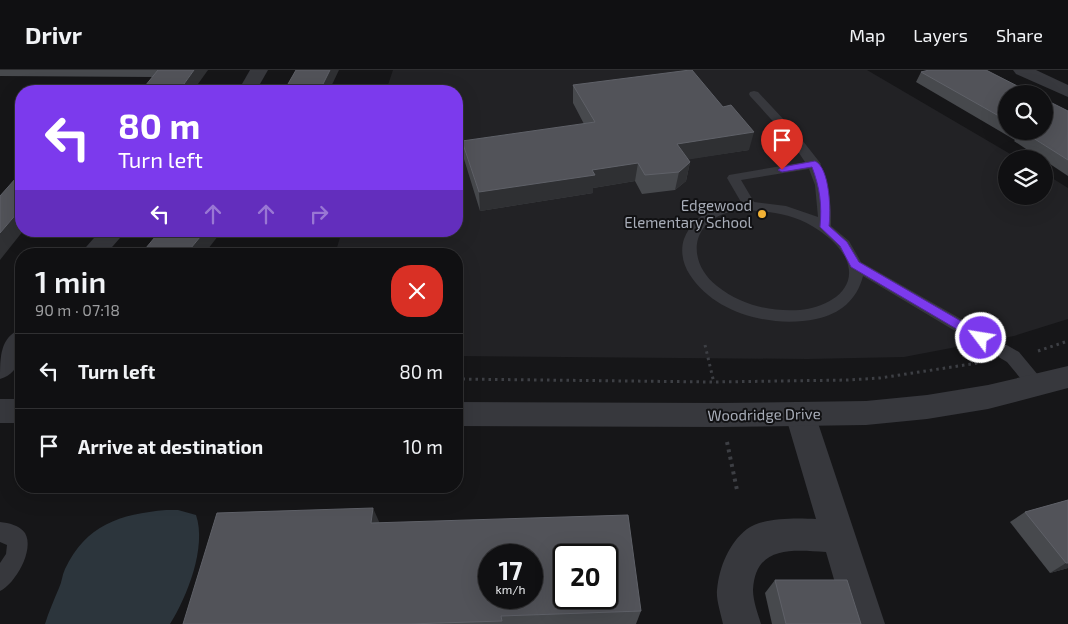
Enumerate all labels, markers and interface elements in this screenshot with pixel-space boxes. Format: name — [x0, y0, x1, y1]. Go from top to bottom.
text: Drivr — [25, 20, 82, 49]
text: Map — [849, 24, 885, 46]
text: Layers — [913, 24, 968, 46]
text: Share — [996, 24, 1043, 46]
map controls — [998, 85, 1053, 205]
button: search — [998, 85, 1053, 140]
text: 80 m — [118, 104, 200, 146]
icon: left — [35, 105, 100, 170]
pin — [761, 119, 803, 170]
icon: arrive — [768, 126, 796, 154]
text: Turn left — [118, 146, 203, 172]
button: layers — [998, 150, 1053, 205]
place label: Edgewood Elementary School — [624, 196, 753, 231]
icon: left — [146, 200, 174, 228]
icon: ahead — [199, 200, 227, 228]
icon: ahead — [252, 200, 280, 228]
icon: right — [305, 200, 333, 228]
marker: Edgewood Elementary School — [756, 208, 768, 220]
text: 1 min — [35, 263, 106, 299]
button: close — [391, 265, 443, 317]
text: 90 m · 07:18 — [35, 300, 120, 319]
position arrow — [954, 311, 1006, 363]
icon: left — [35, 357, 63, 385]
text: Turn left — [78, 360, 155, 383]
text: 80 m — [399, 360, 443, 383]
street label: Woodridge Drive — [707, 404, 821, 424]
icon: arrive — [35, 432, 63, 460]
text: Arrive at destination — [78, 435, 263, 458]
text: 10 m — [403, 435, 443, 458]
speed limit sign: 20 — [553, 544, 618, 609]
text: 17 — [498, 555, 523, 585]
text: km/h — [496, 582, 525, 596]

